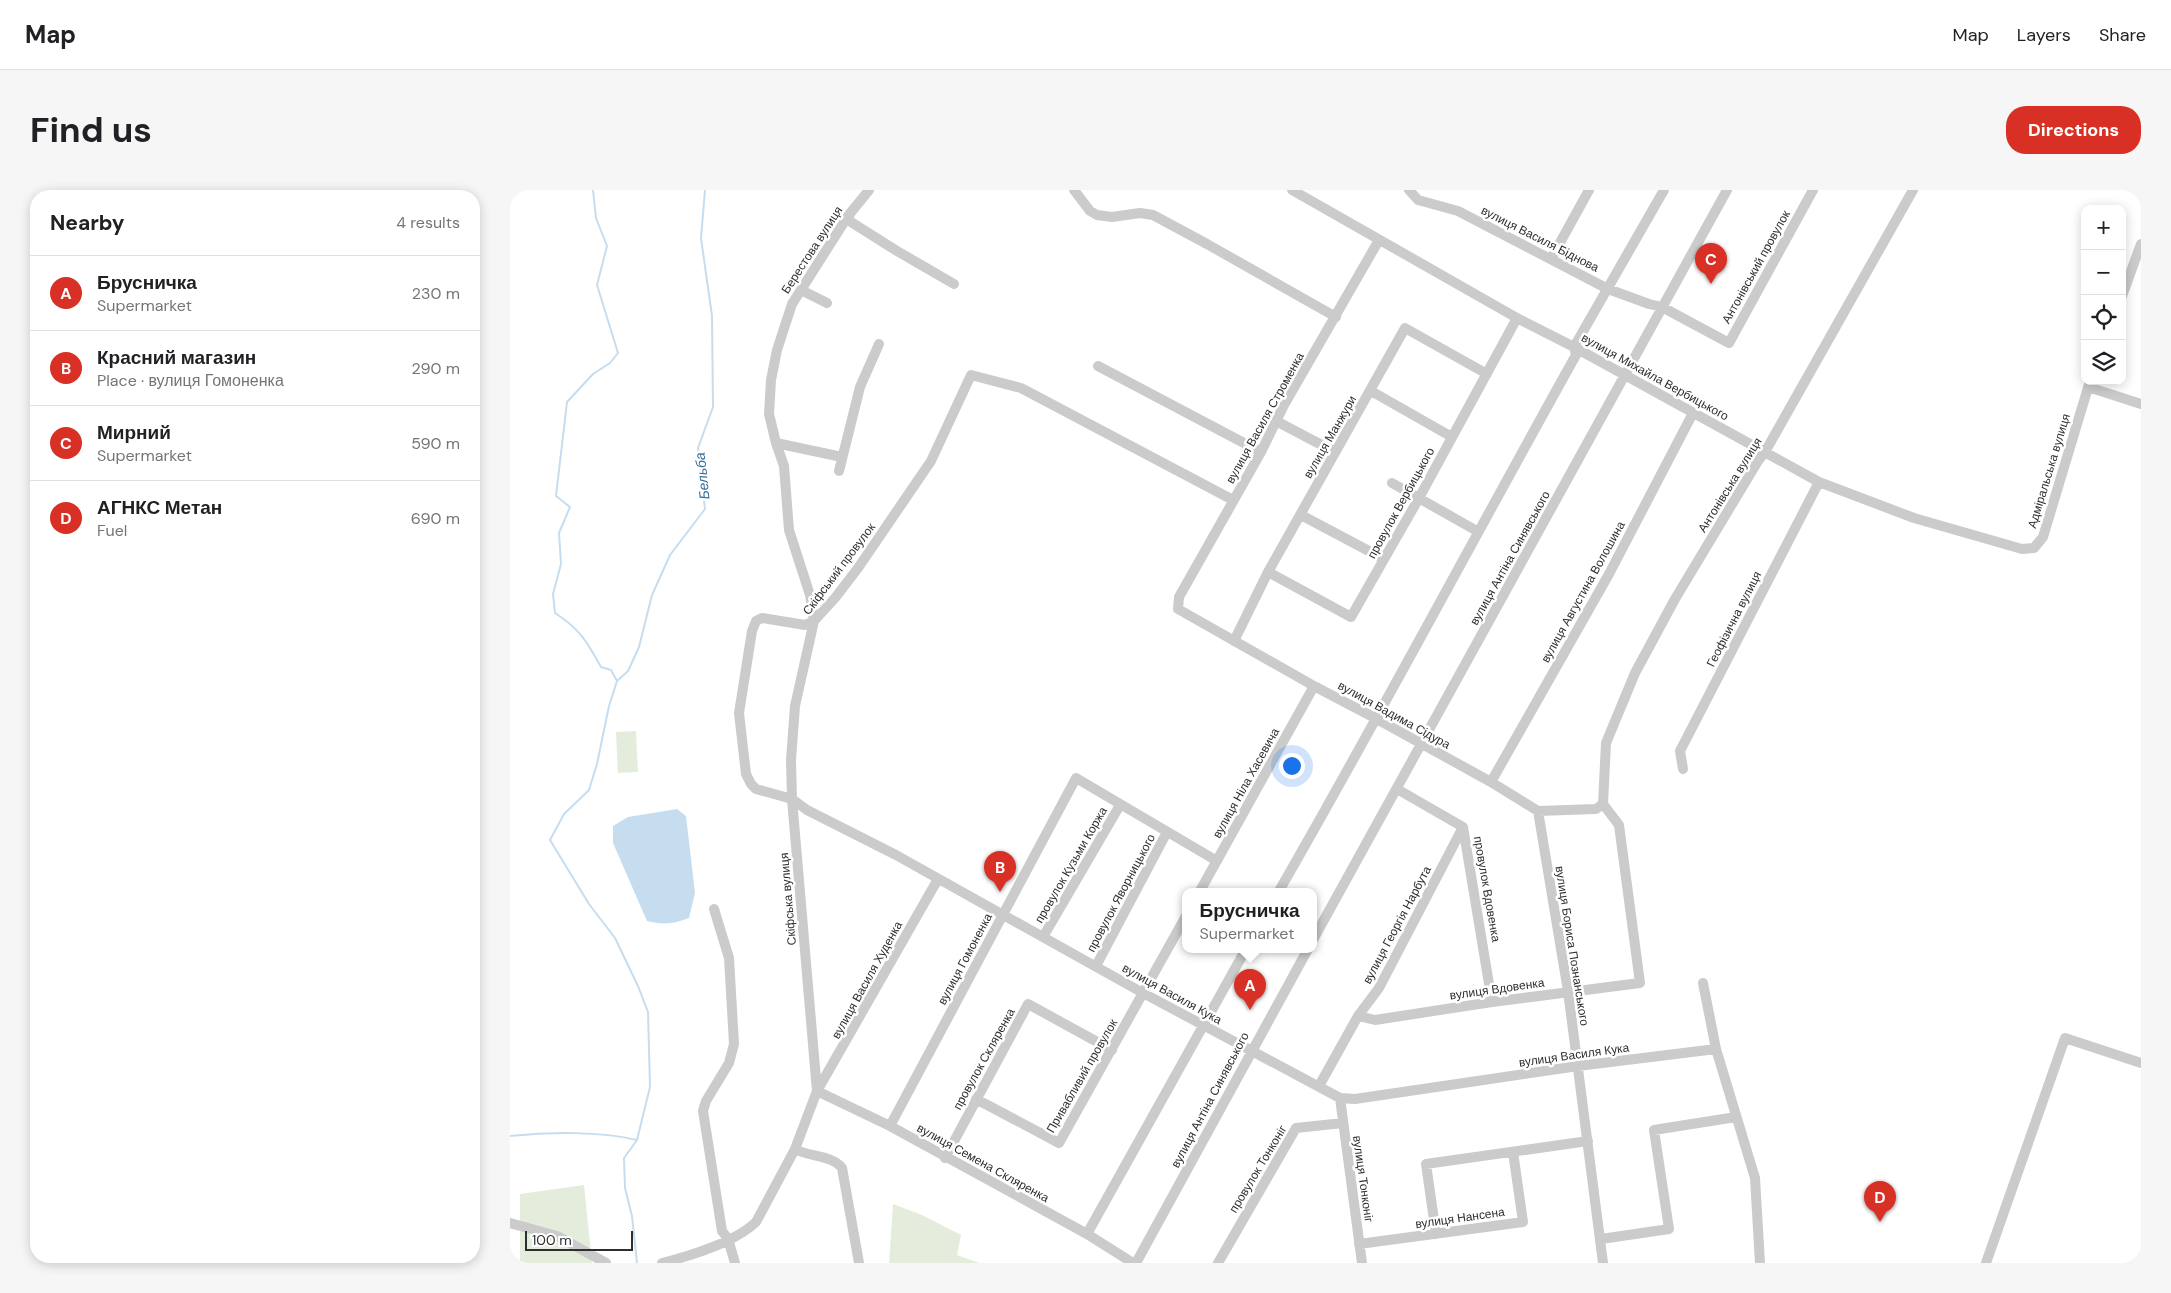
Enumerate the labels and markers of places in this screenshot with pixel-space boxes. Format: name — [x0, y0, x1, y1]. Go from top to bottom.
pin: C — [1695, 243, 1727, 284]
pin: B — [984, 851, 1016, 892]
pin: A — [1234, 969, 1266, 1010]
pin: D — [1864, 1181, 1896, 1222]

